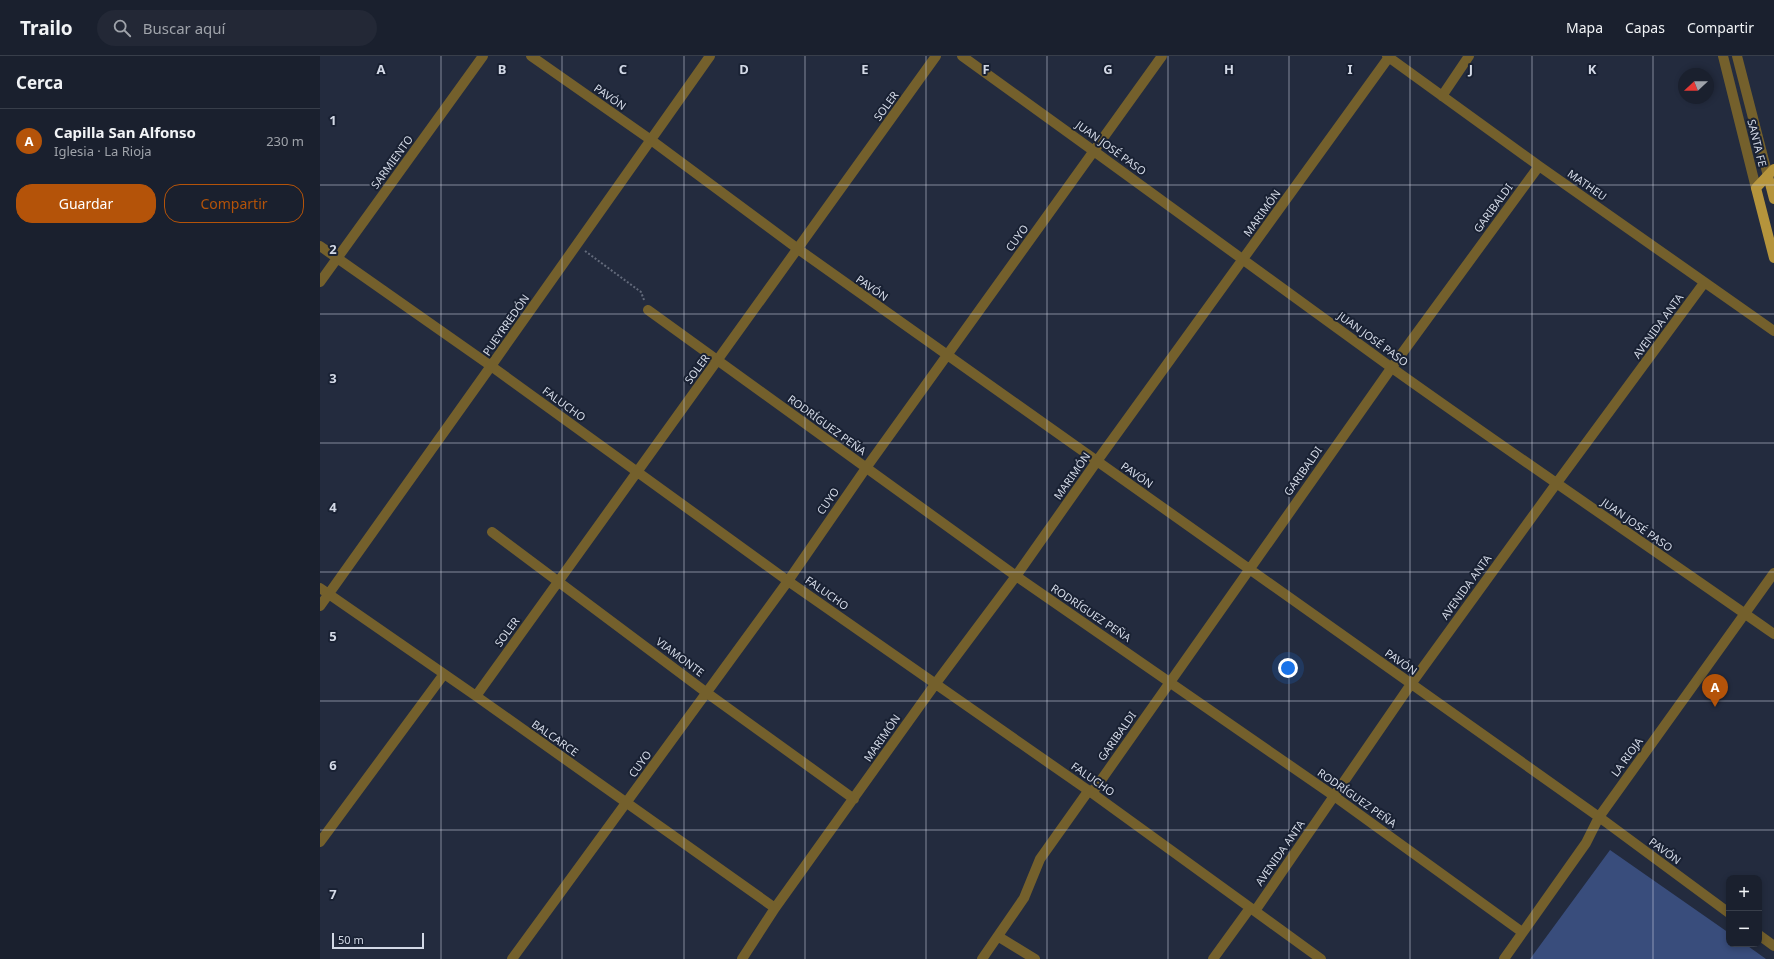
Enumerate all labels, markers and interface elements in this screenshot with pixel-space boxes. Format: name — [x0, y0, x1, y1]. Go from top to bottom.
search box — [97, 10, 377, 46]
text: Trailo — [20, 15, 73, 41]
icon: search — [111, 17, 133, 39]
text: Buscar aquí — [143, 18, 225, 38]
text: Mapa — [1566, 18, 1603, 37]
text: Capas — [1625, 18, 1665, 37]
text: Compartir — [1687, 18, 1754, 37]
text: A — [377, 60, 386, 78]
text: B — [498, 60, 506, 78]
text: C — [619, 60, 627, 78]
text: D — [739, 60, 749, 78]
text: E — [861, 60, 869, 78]
text: F — [982, 60, 990, 78]
text: G — [1103, 60, 1113, 78]
text: H — [1224, 60, 1234, 78]
text: I — [1347, 60, 1353, 78]
text: J — [1468, 60, 1473, 78]
text: K — [1588, 60, 1597, 78]
north arrow — [1678, 68, 1714, 104]
text: Cerca — [16, 71, 63, 94]
street label: PAVÓN — [591, 80, 629, 113]
street label: SOLER — [870, 88, 902, 124]
text: 1 — [329, 111, 337, 129]
street label: JUAN JOSÉ PASO — [1072, 116, 1150, 178]
street label: SANTA FE — [1744, 118, 1771, 168]
text: Capilla San Alfonso — [54, 122, 196, 142]
text: A — [25, 132, 34, 150]
text: 230 m — [266, 132, 304, 150]
street label: SARMIENTO — [367, 132, 416, 191]
text: Iglesia · La Rioja — [54, 142, 152, 160]
street label: MATHEU — [1565, 166, 1610, 204]
street label: GARIBALDI — [1470, 180, 1516, 235]
button: Guardar — [16, 184, 156, 223]
button: Compartir — [164, 184, 304, 223]
street label: MARIMÓN — [1240, 186, 1284, 239]
street label: CUYO — [1002, 221, 1031, 254]
text: 2 — [329, 240, 337, 258]
street label: PAVÓN — [853, 271, 891, 304]
street label: AVENIDA ANTA — [1629, 289, 1687, 361]
street label: PUEYRREDÓN — [479, 291, 532, 358]
street label: JUAN JOSÉ PASO — [1334, 307, 1412, 369]
street label: SOLER — [681, 351, 713, 387]
text: 3 — [329, 369, 337, 387]
street label: FALUCHO — [540, 383, 589, 424]
street label: RODRÍGUEZ PEÑA — [785, 391, 870, 459]
street label: GARIBALDI — [1280, 443, 1325, 498]
street label: MARIMÓN — [1050, 449, 1093, 502]
street label: PAVÓN — [1118, 458, 1156, 491]
street label: CUYO — [813, 484, 842, 517]
street label: JUAN JOSÉ PASO — [1598, 494, 1676, 555]
text: 4 — [329, 498, 337, 516]
street label: AVENIDA ANTA — [1437, 550, 1495, 622]
street label: FALUCHO — [803, 572, 852, 613]
street label: RODRÍGUEZ PEÑA — [1048, 580, 1135, 645]
street label: SOLER — [491, 614, 523, 650]
text: 5 — [329, 627, 337, 645]
street label: VIAMONTE — [653, 634, 707, 680]
street label: PAVÓN — [1382, 645, 1420, 678]
your location — [1278, 658, 1298, 678]
pin: A — [1702, 674, 1728, 707]
street label: GARIBALDI — [1094, 708, 1139, 763]
street label: MARIMÓN — [860, 711, 903, 764]
street label: BALCARCE — [529, 716, 582, 759]
street label: LA RIOJA — [1607, 733, 1646, 779]
street label: CUYO — [625, 747, 654, 780]
text: 6 — [329, 756, 337, 774]
street label: FALUCHO — [1069, 758, 1118, 799]
street label: RODRÍGUEZ PEÑA — [1315, 765, 1401, 831]
street label: AVENIDA ANTA — [1251, 816, 1308, 888]
street label: PAVÓN — [1646, 834, 1684, 867]
map controls — [1726, 875, 1762, 947]
button: + — [1726, 875, 1762, 911]
text: 7 — [329, 885, 337, 903]
button: − — [1726, 911, 1762, 947]
scale bar — [332, 931, 424, 950]
text: 50 m — [338, 932, 364, 947]

